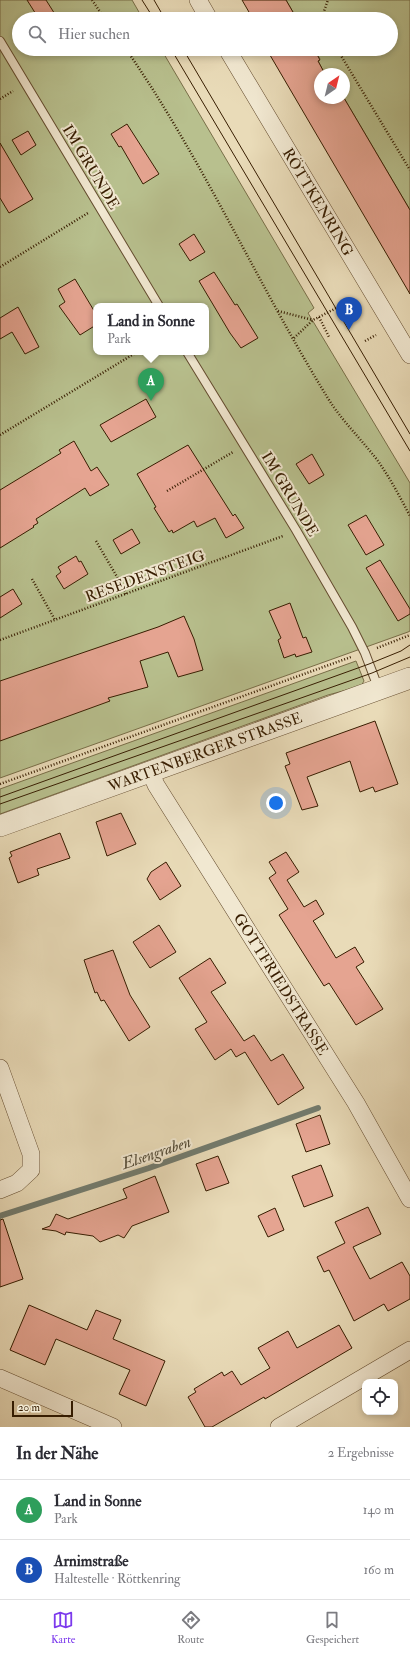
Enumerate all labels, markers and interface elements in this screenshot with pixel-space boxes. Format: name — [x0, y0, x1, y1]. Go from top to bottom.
search box — [12, 12, 398, 56]
icon: search — [26, 23, 48, 45]
text: Hier suchen — [58, 25, 130, 44]
north arrow — [314, 68, 350, 104]
street label: IM GRUNDE — [58, 121, 123, 213]
street label: RÖTTKENRING — [278, 144, 358, 260]
pin: B — [336, 297, 362, 330]
popup — [93, 303, 209, 355]
text: Land in Sonne — [107, 312, 195, 331]
text: Park — [107, 331, 131, 347]
pin: A — [138, 368, 164, 401]
street label: IM GRUNDE — [257, 448, 322, 540]
street label: RESEDENSTEIG — [83, 546, 208, 607]
street label: WARTENBERGER STRASSE — [105, 708, 305, 797]
your location — [266, 793, 286, 813]
street label: GOTTFRIEDSTRASSE — [229, 910, 332, 1059]
water label: Elsengraben — [118, 1132, 194, 1174]
map controls — [362, 1379, 398, 1415]
button: locate — [362, 1379, 398, 1415]
scale bar — [12, 1399, 73, 1418]
text: 20 m — [18, 1401, 40, 1414]
text: In der Nähe — [16, 1443, 98, 1464]
text: 2 Ergebnisse — [328, 1445, 394, 1461]
text: Land in Sonne — [54, 1492, 141, 1511]
text: A — [25, 1502, 33, 1518]
text: 140 m — [363, 1502, 394, 1518]
text: Park — [54, 1511, 78, 1527]
text: Arnimstraße — [54, 1552, 129, 1571]
text: B — [25, 1562, 33, 1578]
text: 160 m — [363, 1562, 394, 1578]
text: Haltestelle · Röttkenring — [54, 1571, 181, 1587]
tab: Karte — [51, 1609, 75, 1646]
tab: Route — [177, 1609, 204, 1646]
tab: Gespeichert — [306, 1609, 359, 1646]

